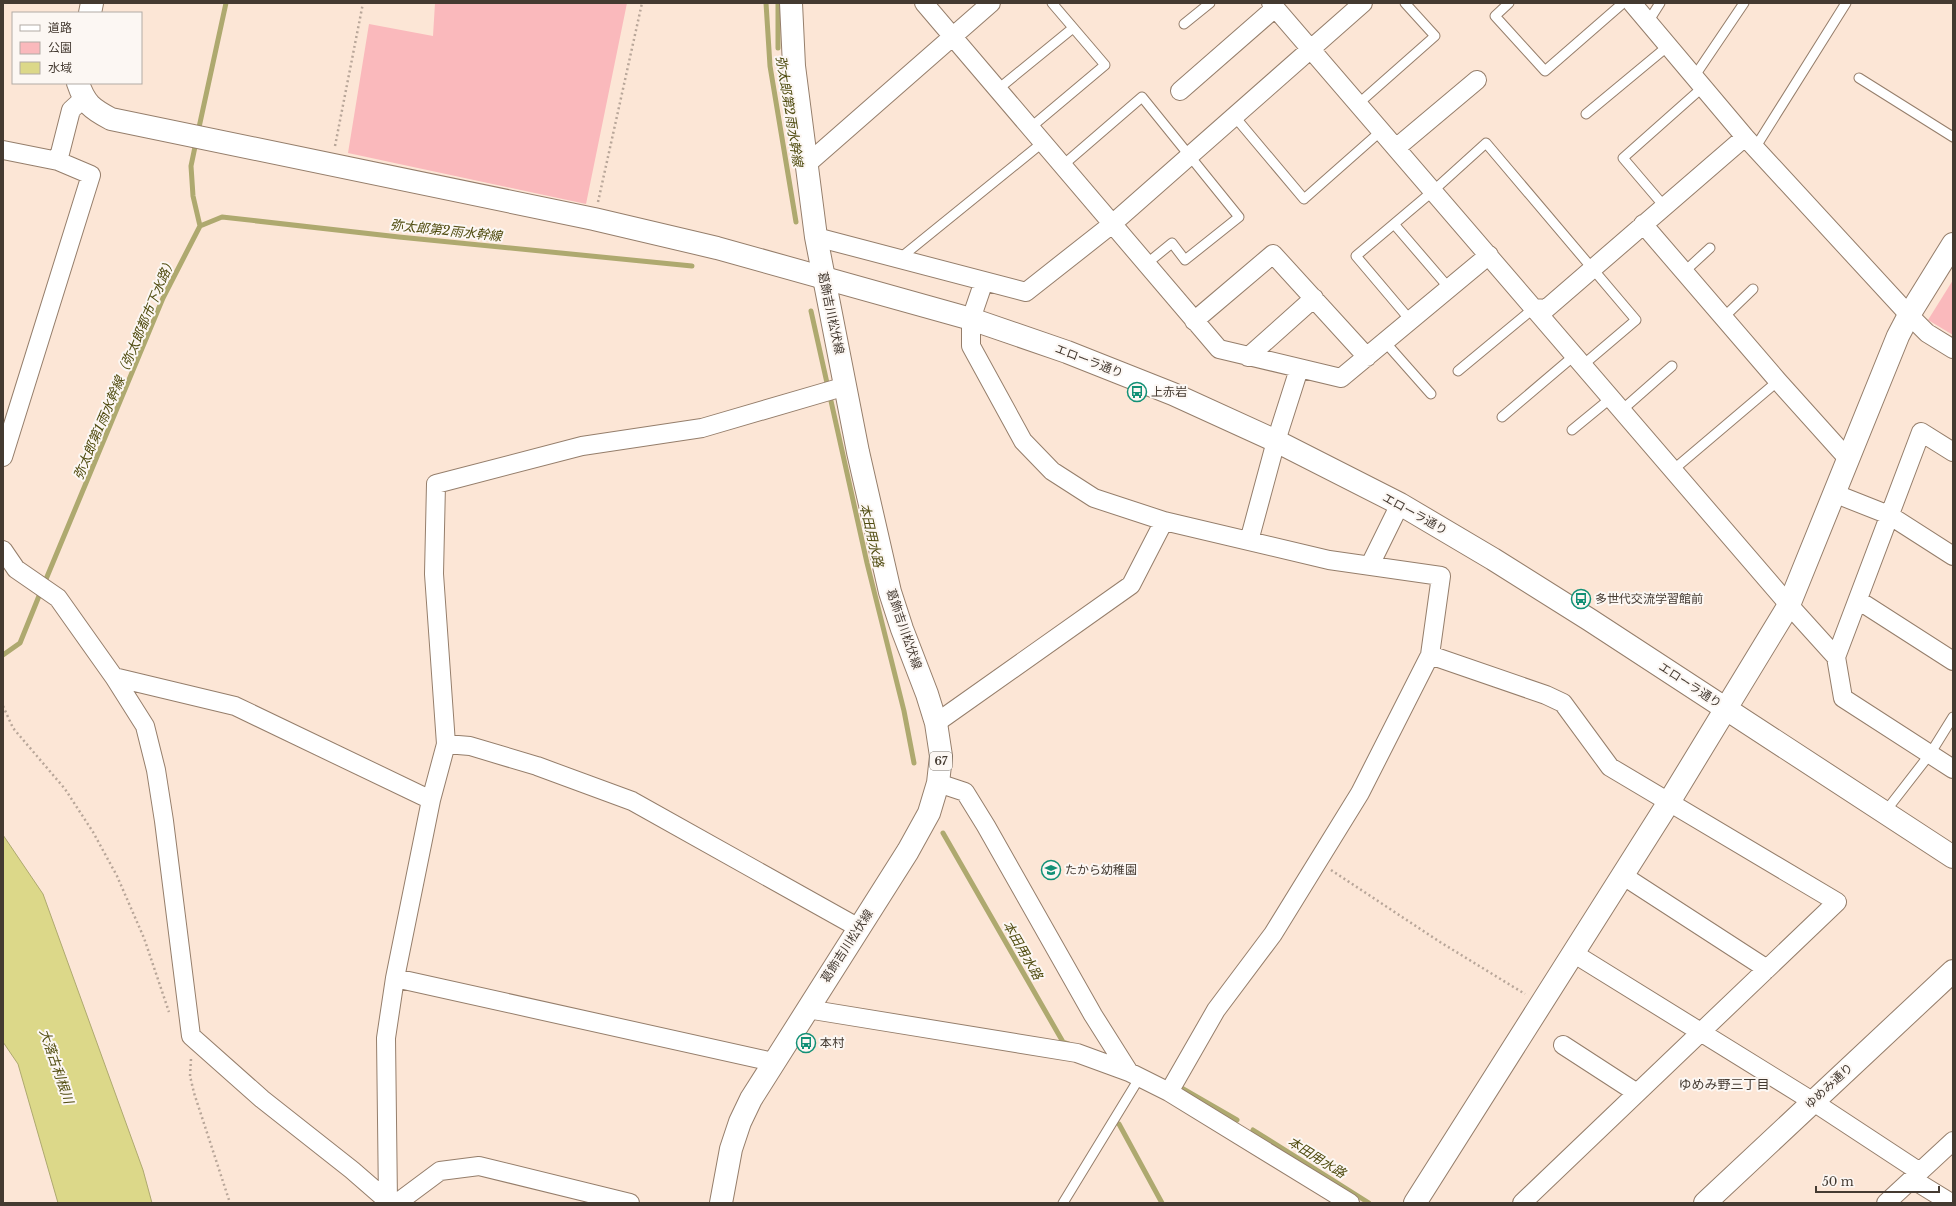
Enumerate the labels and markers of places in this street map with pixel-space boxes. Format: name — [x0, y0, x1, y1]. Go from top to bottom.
bus stop icon: 上赤岩 — [1126, 381, 1148, 403]
place label: 上赤岩 — [1151, 384, 1187, 399]
bus stop icon: 多世代交流学習館前 — [1570, 588, 1592, 610]
place label: 多世代交流学習館前 — [1595, 591, 1703, 606]
school or university icon: たから幼稚園 — [1040, 859, 1062, 881]
place label: たから幼稚園 — [1065, 862, 1137, 877]
bus stop icon: 本村 — [795, 1032, 817, 1054]
place label: 本村 — [820, 1035, 845, 1050]

